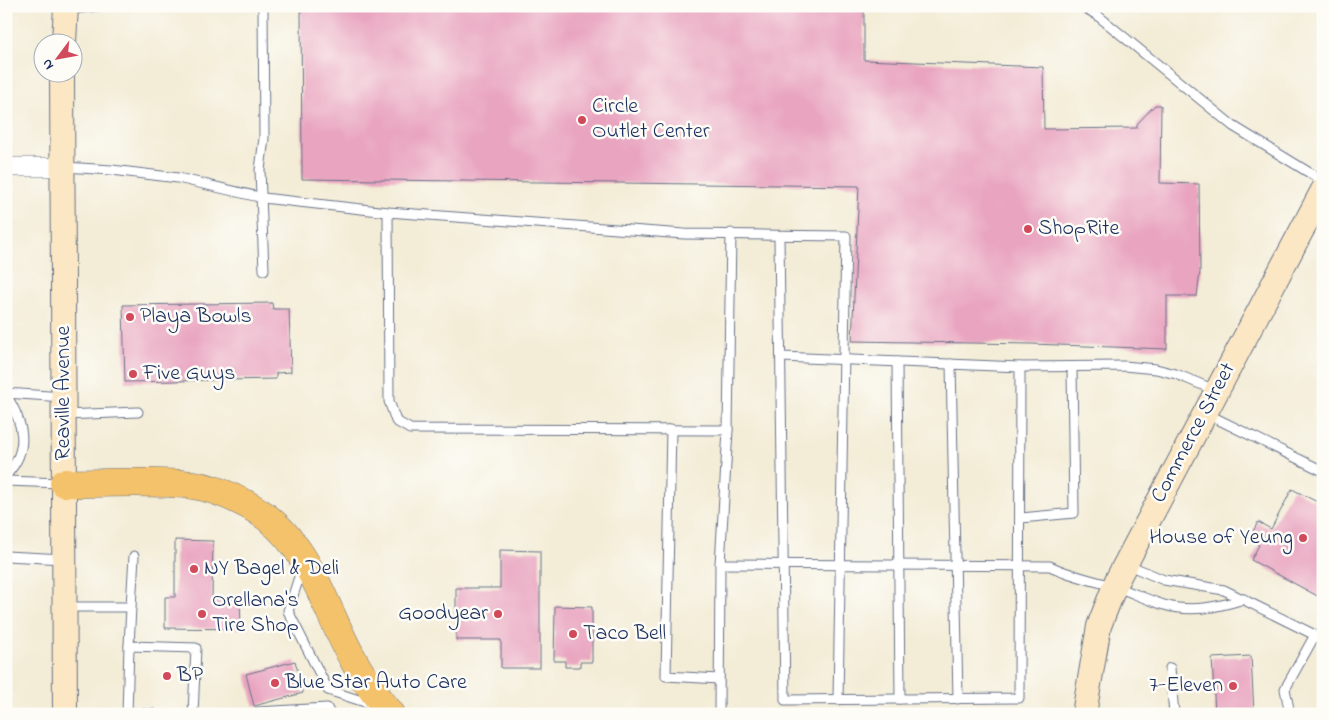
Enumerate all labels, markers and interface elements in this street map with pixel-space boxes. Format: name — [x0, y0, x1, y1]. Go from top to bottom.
north arrow — [32, 32, 82, 82]
text: N — [37, 55, 60, 74]
place label: Circle Outlet Center — [592, 91, 710, 148]
marker: Circle Outlet Center — [576, 114, 588, 126]
place label: ShopRite — [1038, 213, 1120, 245]
marker: ShopRite — [1022, 223, 1034, 235]
place label: Playa Bowls — [140, 301, 252, 334]
marker: Playa Bowls — [124, 311, 136, 323]
street label: Reaville Avenue — [48, 325, 80, 460]
street label: Commerce Street — [1144, 357, 1245, 509]
place label: Five Guys — [142, 358, 235, 391]
marker: Five Guys — [127, 368, 139, 380]
place label: House of Yeung — [1149, 522, 1293, 555]
marker: House of Yeung — [1297, 532, 1309, 544]
place label: NY Bagel & Deli — [204, 553, 339, 586]
marker: NY Bagel & Deli — [188, 563, 200, 575]
place label: Orellana's Tire Shop — [212, 585, 299, 642]
place label: Goodyear — [398, 598, 488, 631]
marker: Orellana's Tire Shop — [196, 608, 208, 620]
marker: Goodyear — [492, 608, 504, 620]
place label: Taco Bell — [583, 618, 666, 650]
marker: Taco Bell — [567, 628, 579, 640]
place label: BP — [176, 660, 204, 692]
place label: Blue Star Auto Care — [284, 667, 467, 699]
marker: BP — [161, 670, 173, 682]
place label: 7-Eleven — [1149, 670, 1223, 702]
marker: Blue Star Auto Care — [269, 677, 281, 689]
marker: 7-Eleven — [1227, 680, 1239, 692]

